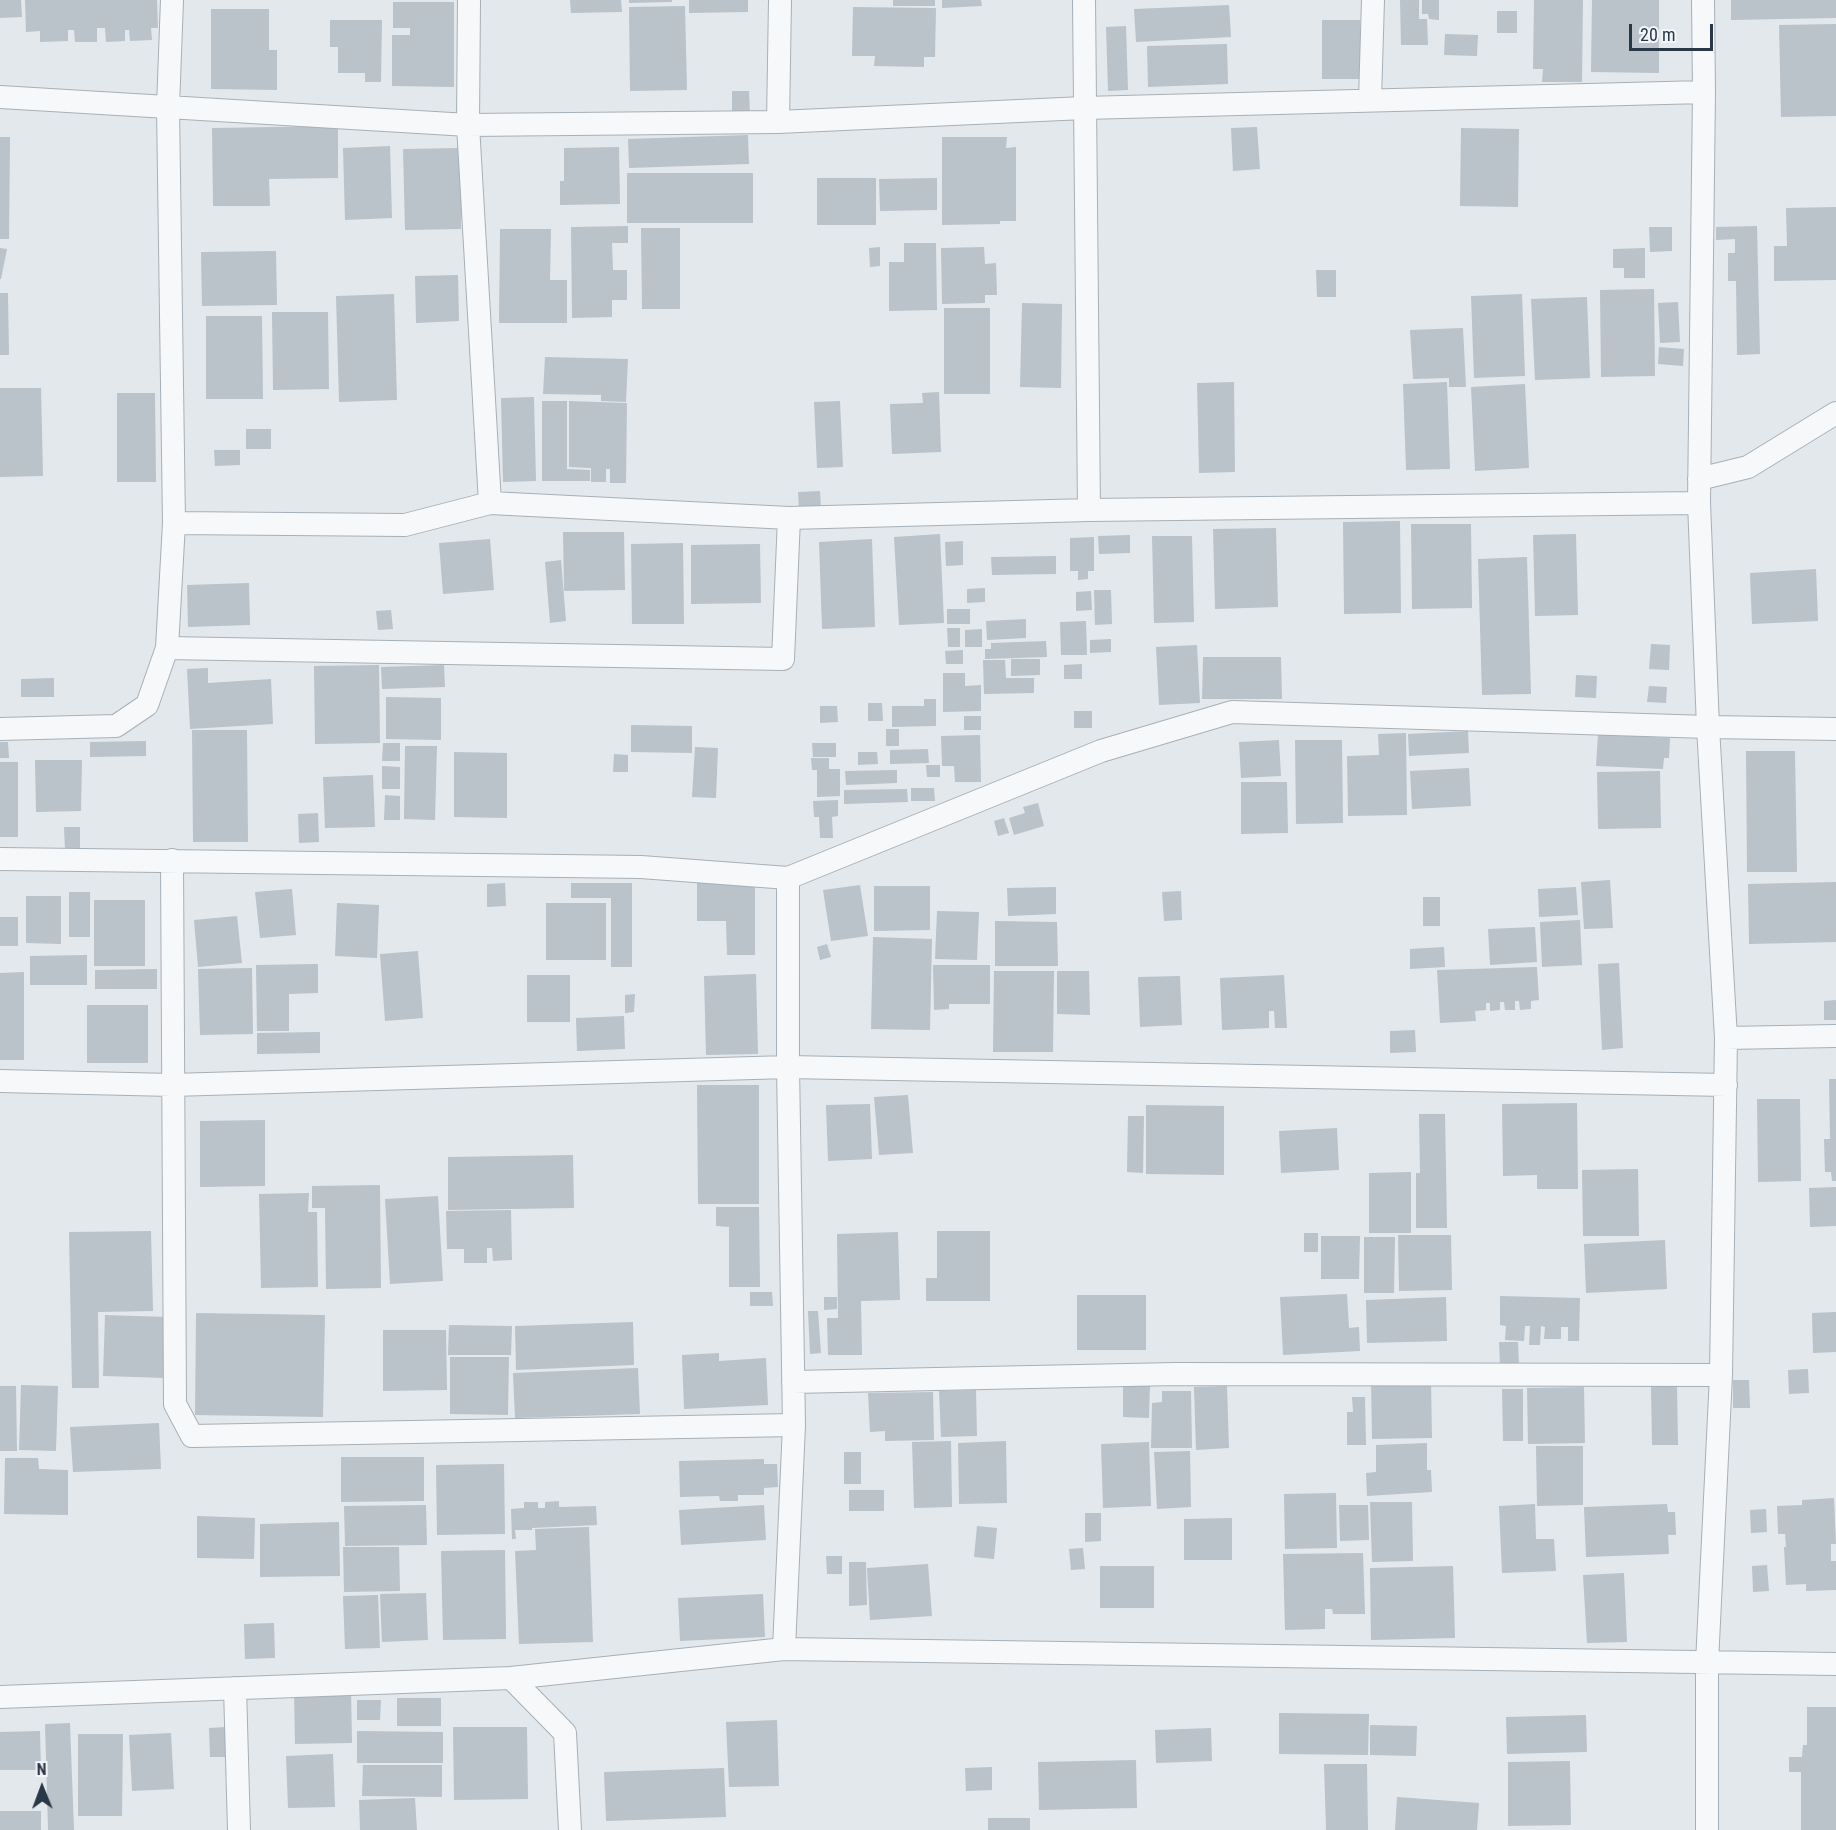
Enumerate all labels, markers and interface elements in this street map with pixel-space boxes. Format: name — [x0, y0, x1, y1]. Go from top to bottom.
scale bar — [1632, 12, 1716, 50]
text: 20 m — [1640, 24, 1675, 45]
north arrow — [12, 1758, 72, 1818]
text: N — [37, 1760, 47, 1779]

